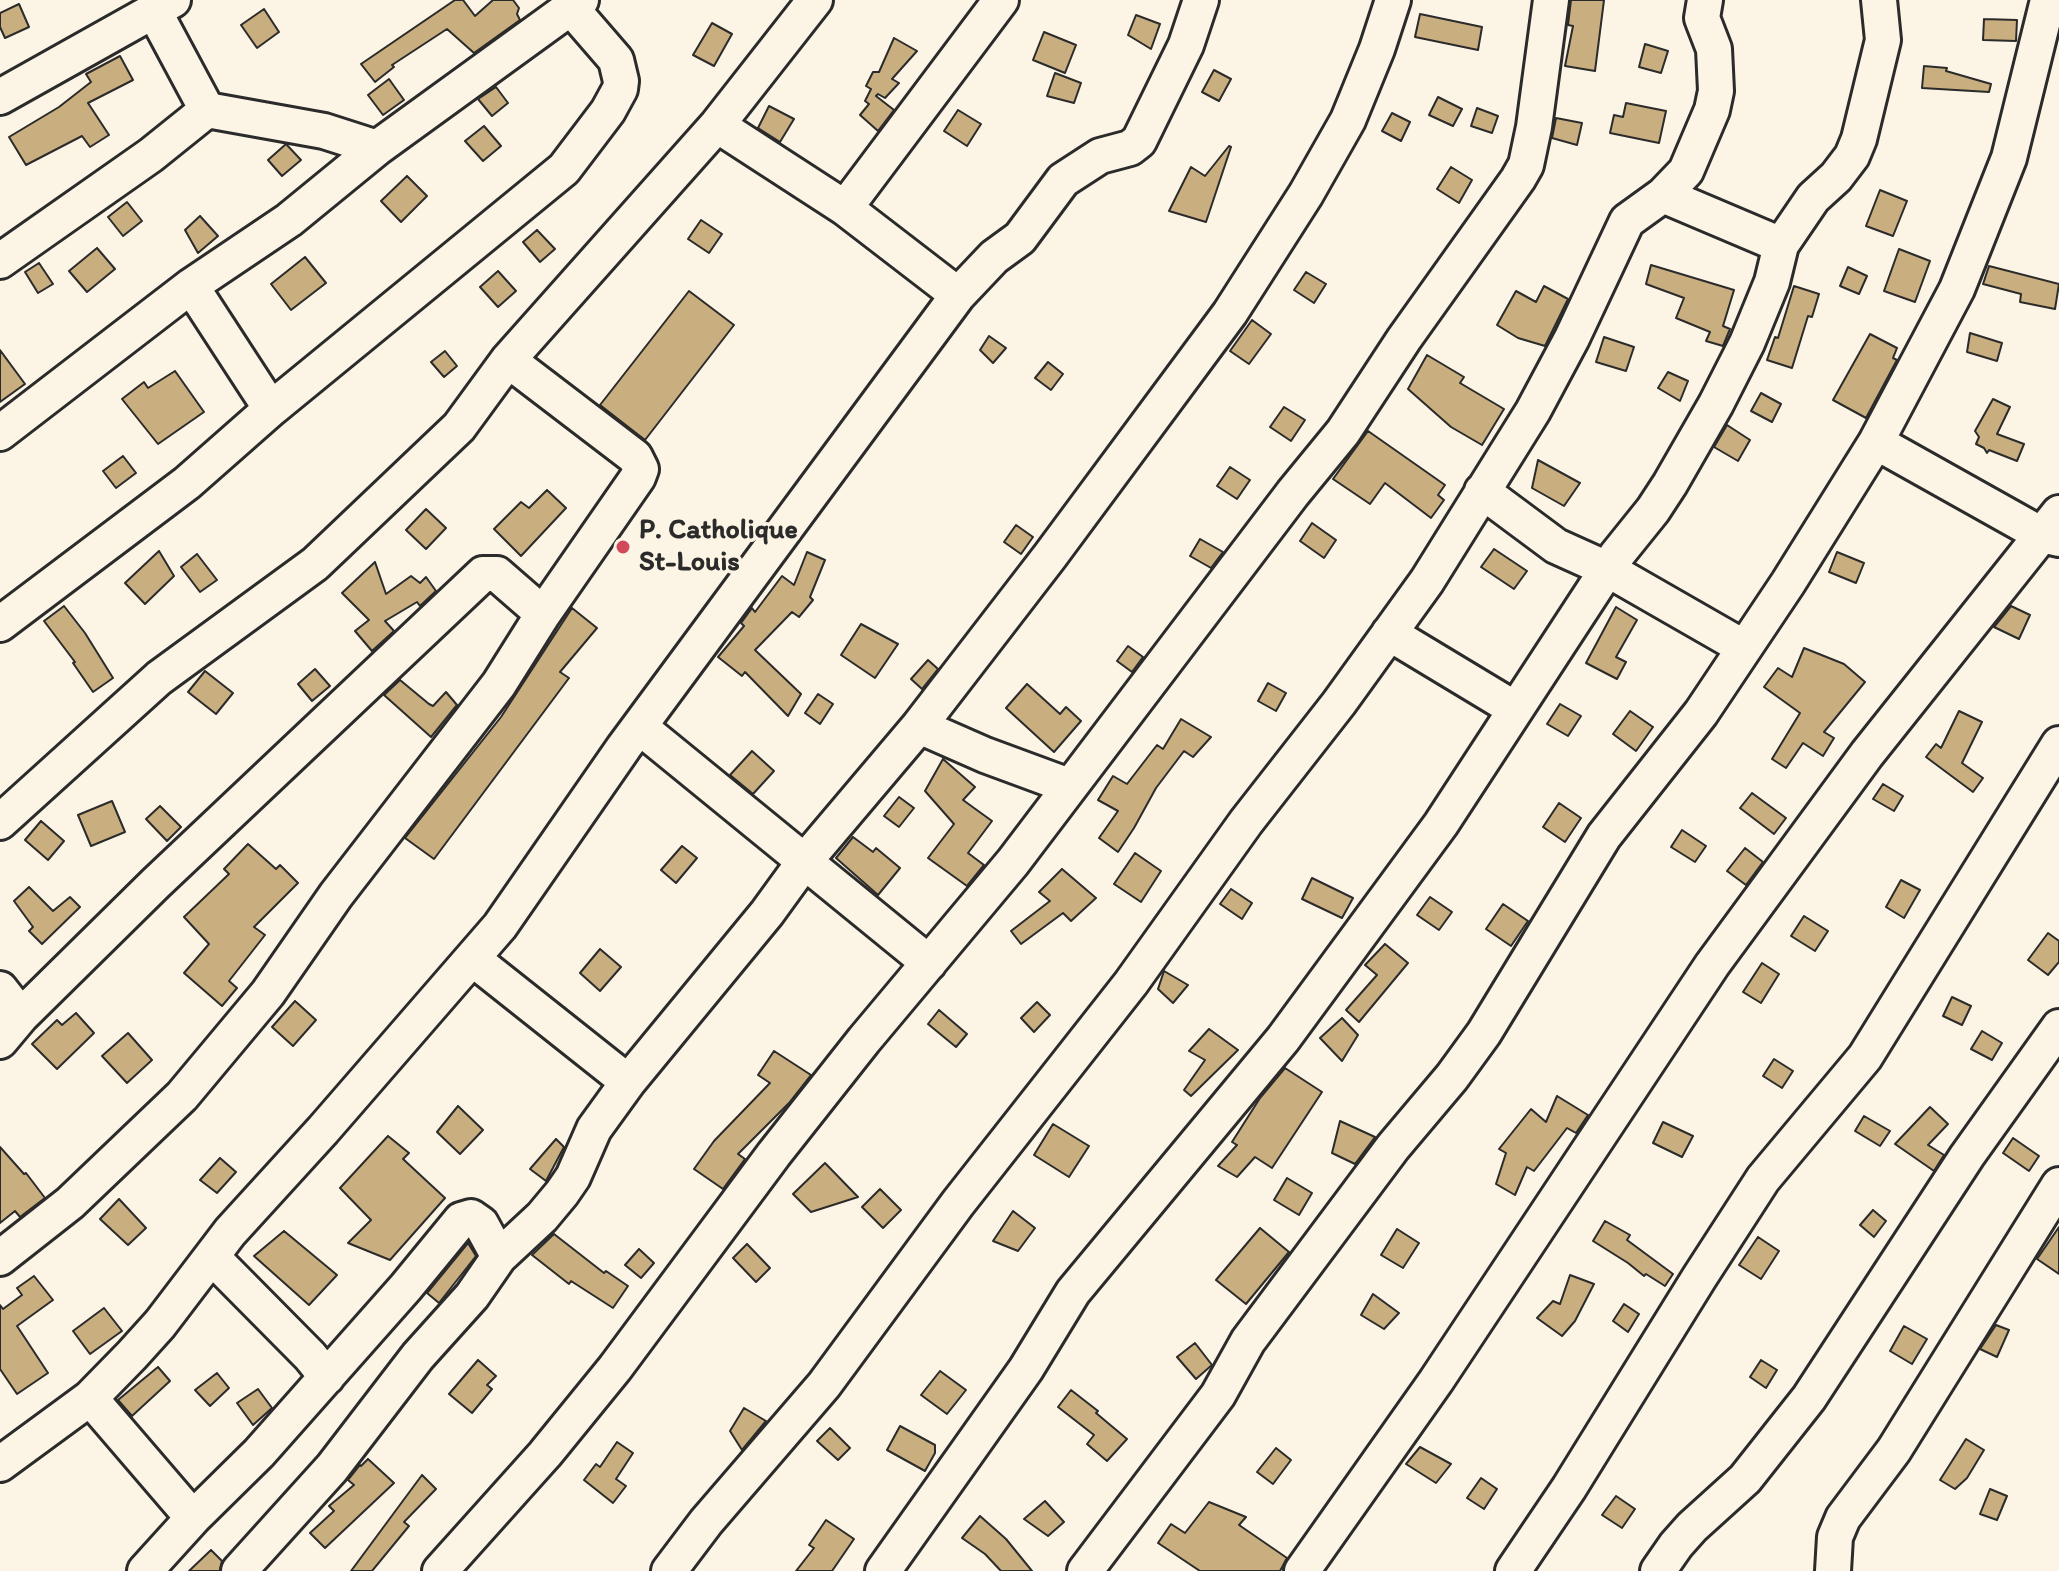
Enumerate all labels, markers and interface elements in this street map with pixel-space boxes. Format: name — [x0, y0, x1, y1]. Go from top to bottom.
place label: P. Catholique St-Louis — [639, 514, 798, 580]
marker: P. Catholique St-Louis — [614, 538, 632, 556]

